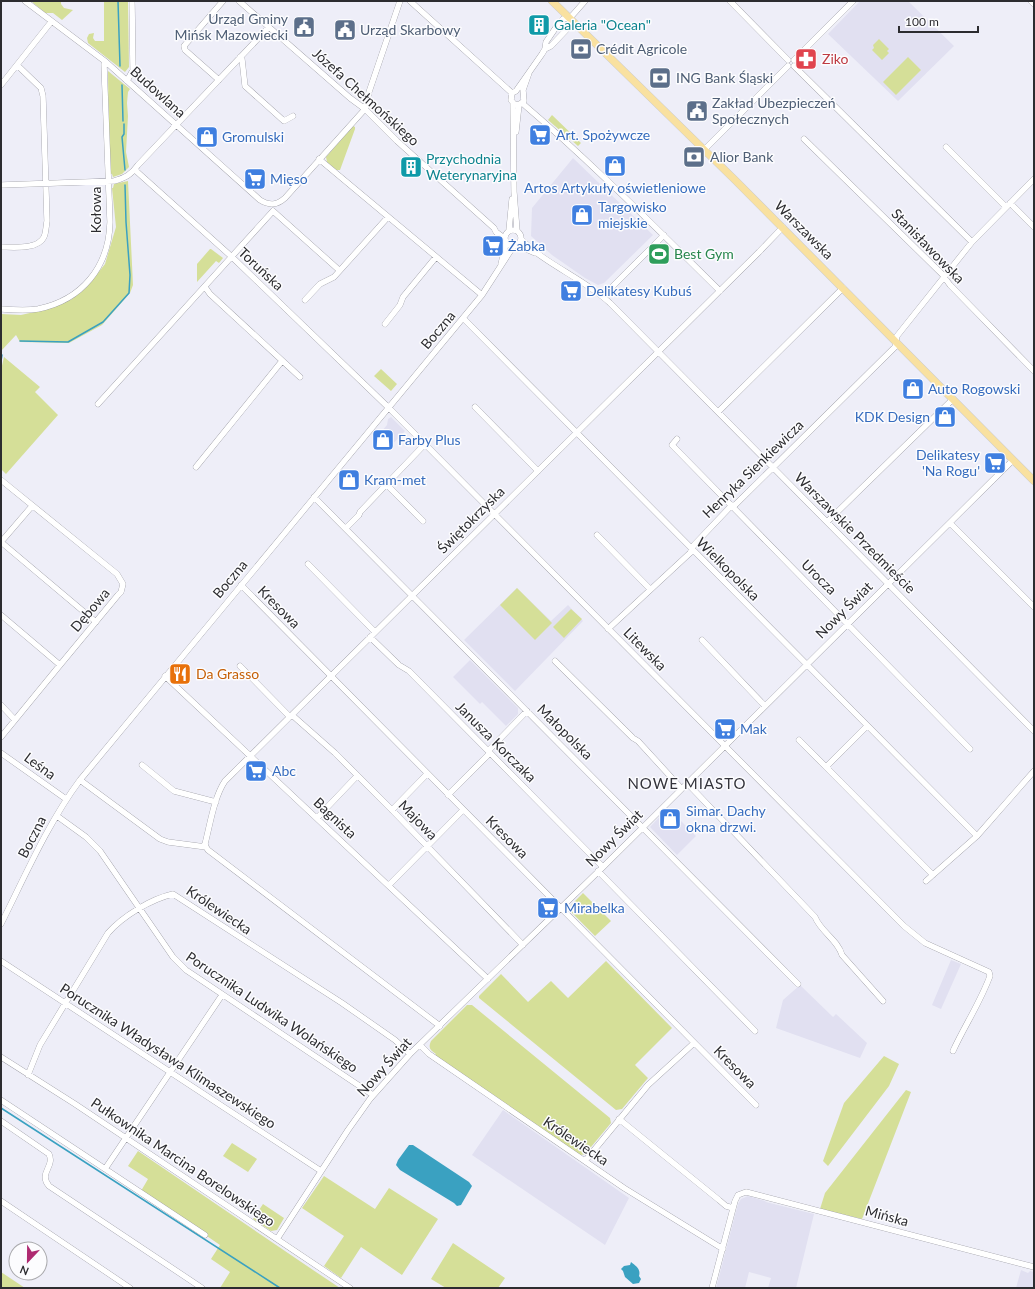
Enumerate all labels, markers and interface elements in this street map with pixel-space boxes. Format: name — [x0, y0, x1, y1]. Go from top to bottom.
scale bar — [899, 8, 978, 34]
place label: Urząd Gminy Mińsk Mazowiecki — [174, 10, 289, 43]
building icon: Galeria "Ocean" — [526, 12, 552, 38]
public building icon: Urząd Gminy Mińsk Mazowiecki — [291, 14, 317, 40]
text: 100 m — [905, 14, 939, 29]
place label: Galeria "Ocean" — [554, 16, 651, 33]
public building icon: Urząd Skarbowy — [332, 17, 358, 43]
place label: Urząd Skarbowy — [360, 21, 461, 38]
bank icon: Crédit Agricole — [568, 36, 594, 62]
place label: Crédit Agricole — [596, 40, 687, 57]
street label: Józefa Chełmońskiego — [310, 44, 423, 149]
pharmacy icon: Ziko — [793, 46, 819, 72]
place label: Ziko — [822, 50, 848, 67]
street label: Budowlana — [127, 62, 189, 121]
bank icon: ING Bank Śląski — [647, 65, 673, 91]
place label: ING Bank Śląski — [676, 69, 773, 86]
place label: Zakład Ubezpieczeń Społecznych — [712, 94, 836, 127]
public building icon: Zakład Ubezpieczeń Społecznych — [684, 98, 710, 124]
supermarket icon: Art. Spożywcze — [527, 122, 553, 148]
shop icon: Gromulski — [194, 124, 220, 150]
place label: Art. Spożywcze — [556, 126, 650, 143]
place label: Gromulski — [222, 128, 284, 145]
bank icon: Alior Bank — [681, 144, 707, 170]
place label: Alior Bank — [710, 148, 774, 165]
place label: Przychodnia Weterynaryjna — [426, 150, 517, 183]
shop icon: Artos Artykuły oświetleniowe — [602, 153, 628, 179]
building icon: Przychodnia Weterynaryjna — [398, 154, 424, 180]
supermarket icon: Mięso — [242, 166, 268, 192]
place label: Mięso — [270, 170, 308, 187]
place label: Artos Artykuły oświetleniowe — [524, 179, 706, 196]
street label: Kołowa — [87, 187, 104, 233]
street label: Warszawska — [771, 197, 837, 263]
place label: Targowisko miejskie — [598, 198, 667, 231]
shop icon: Targowisko miejskie — [569, 202, 595, 228]
street label: Stanisławowska — [888, 205, 968, 287]
supermarket icon: Żabka — [480, 233, 506, 259]
place label: Żabka — [508, 237, 545, 254]
sports icon: Best Gym — [646, 241, 672, 267]
street label: Toruńska — [235, 244, 287, 294]
place label: Best Gym — [674, 245, 734, 262]
supermarket icon: Delikatesy Kubuś — [558, 278, 584, 304]
place label: Delikatesy Kubuś — [586, 282, 692, 299]
street label: Boczna — [417, 307, 459, 352]
shop icon: Auto Rogowski — [900, 376, 926, 402]
place label: Auto Rogowski — [928, 380, 1020, 397]
shop icon: KDK Design — [932, 404, 958, 430]
place label: KDK Design — [855, 408, 930, 425]
street label: Henryka Sienkiewicza — [699, 416, 807, 521]
shop icon: Farby Plus — [370, 427, 396, 453]
place label: Farby Plus — [398, 431, 461, 448]
place label: Delikatesy 'Na Rogu' — [916, 446, 981, 479]
supermarket icon: Delikatesy 'Na Rogu' — [982, 450, 1008, 476]
shop icon: Kram-met — [336, 467, 362, 493]
street label: Warszawskie Przedmieście — [791, 469, 919, 597]
place label: Kram-met — [364, 471, 426, 488]
street label: Świętokrzyska — [434, 483, 508, 557]
street label: Wielkopolska — [693, 534, 764, 604]
street label: Urocza — [798, 555, 841, 598]
street label: Boczna — [209, 556, 251, 601]
street label: Nowy Świat — [812, 578, 876, 642]
street label: Kresowa — [255, 582, 304, 632]
street label: Dębowa — [67, 584, 113, 635]
street label: Litewska — [620, 624, 670, 674]
restaurant icon: Da Grasso — [167, 661, 193, 687]
place label: Da Grasso — [196, 665, 259, 682]
street label: Janusza Korczaka — [453, 698, 540, 785]
street label: Małopolska — [534, 700, 597, 763]
supermarket icon: Mak — [712, 716, 738, 742]
place label: Mak — [740, 720, 768, 737]
street label: Leśna — [21, 748, 59, 783]
supermarket icon: Abc — [243, 758, 269, 784]
place label: Abc — [272, 762, 296, 779]
district label: NOWE MIASTO — [627, 774, 747, 792]
street label: Bagnista — [310, 794, 360, 842]
street label: Majowa — [395, 796, 441, 843]
place label: Simar. Dachy okna drzwi. — [686, 802, 767, 835]
street label: Nowy Świat — [582, 806, 646, 870]
shop icon: Simar. Dachy okna drzwi. — [657, 806, 683, 832]
street label: Kresowa — [483, 812, 532, 862]
street label: Boczna — [14, 813, 49, 861]
street label: Królewiecka — [183, 882, 255, 938]
supermarket icon: Mirabelka — [535, 895, 561, 921]
place label: Mirabelka — [564, 899, 625, 916]
street label: Porucznika Ludwika Wolańskiego — [183, 948, 362, 1076]
street label: Porucznika Władysława Klimaszewskiego — [57, 979, 279, 1132]
street label: Nowy Świat — [353, 1034, 414, 1100]
street label: Kresowa — [711, 1042, 760, 1092]
street label: Pułkownika Marcina Borelowskiego — [88, 1094, 278, 1230]
street label: Królewiecka — [540, 1113, 612, 1169]
street label: Mińska — [864, 1202, 911, 1229]
north arrow — [8, 1241, 48, 1281]
text: N — [18, 1263, 30, 1278]

